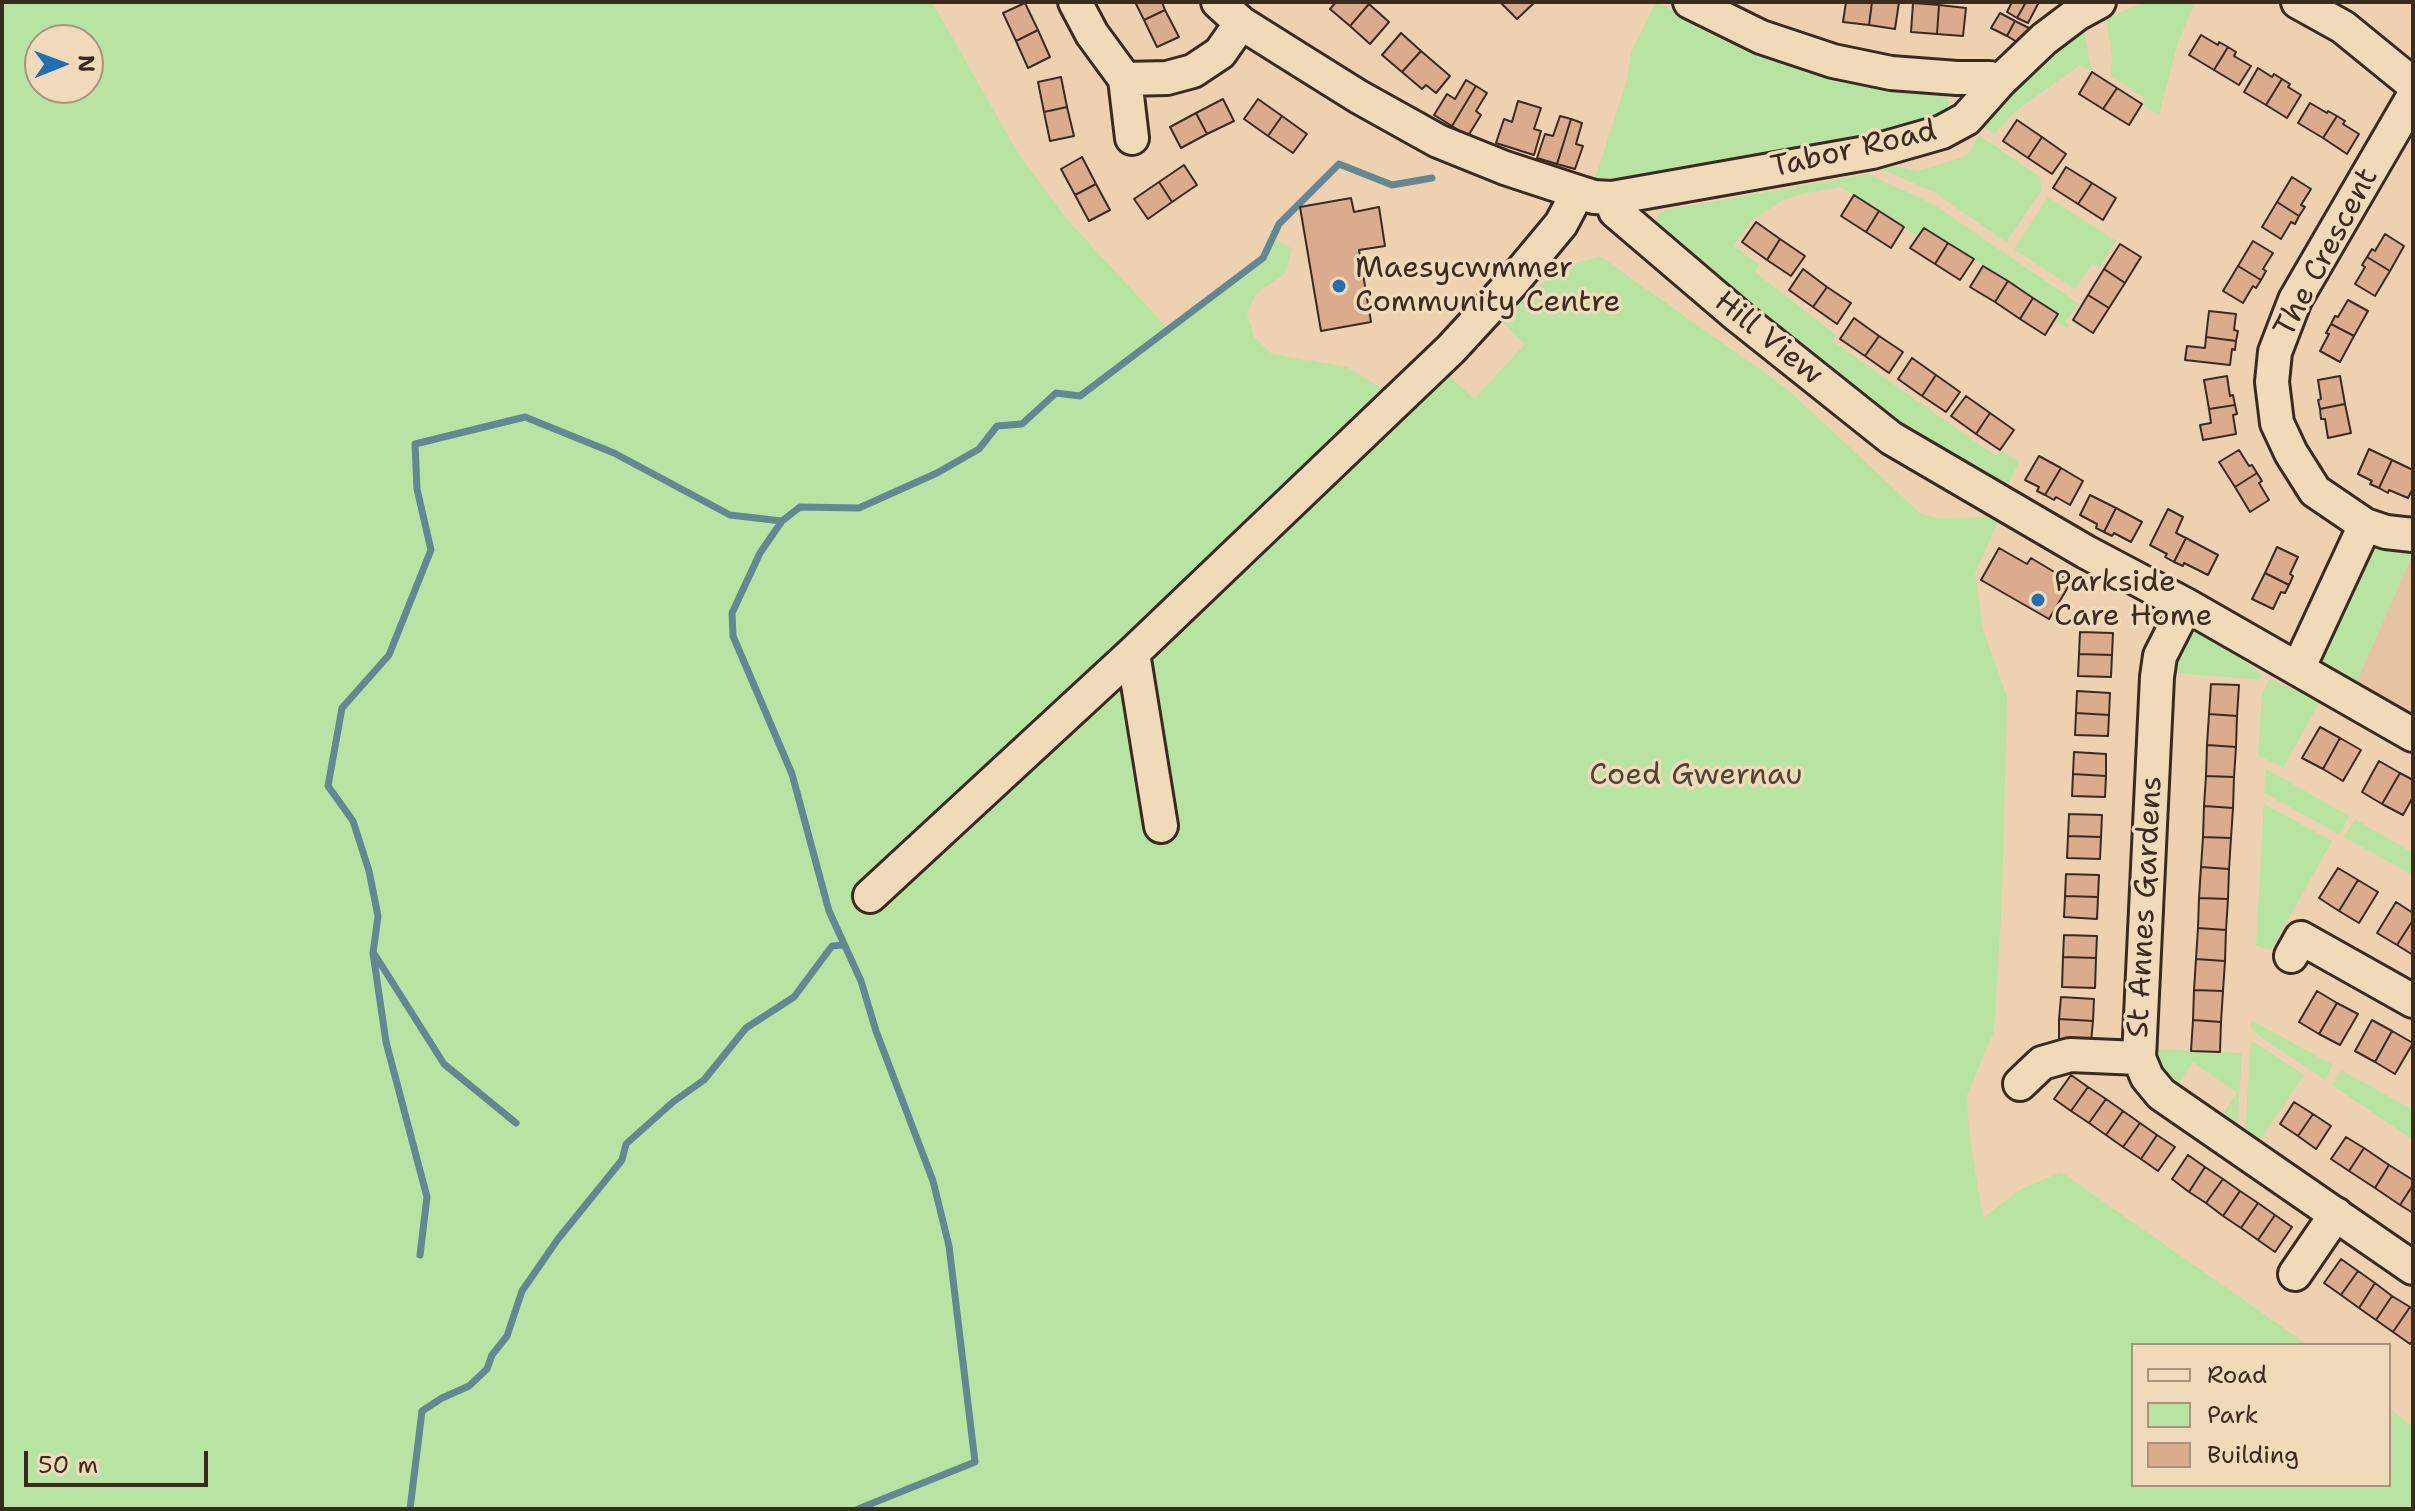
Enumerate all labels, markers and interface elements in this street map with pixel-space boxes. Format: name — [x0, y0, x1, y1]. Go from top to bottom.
north arrow — [24, 24, 104, 104]
text: N — [72, 55, 101, 73]
street label: Tabor Road — [1768, 113, 1940, 187]
street label: The Crescent — [2267, 162, 2387, 344]
place label: Maesycwmmer Community Centre — [1355, 251, 1621, 322]
marker: Maesycwmmer Community Centre — [1330, 277, 1348, 295]
street label: Hill View — [1707, 284, 1829, 394]
place label: Parkside Care Home — [2054, 565, 2212, 636]
marker: Parkside Care Home — [2029, 591, 2047, 609]
park label: Coed Gwernau — [1589, 758, 1803, 794]
street label: St Annes Gardens — [2121, 775, 2171, 1039]
legend — [2131, 1343, 2391, 1487]
text: Road — [2207, 1359, 2267, 1391]
text: Park — [2207, 1399, 2259, 1431]
scale bar — [28, 1435, 212, 1485]
text: Building — [2207, 1439, 2299, 1471]
text: 50 m — [38, 1449, 98, 1481]

